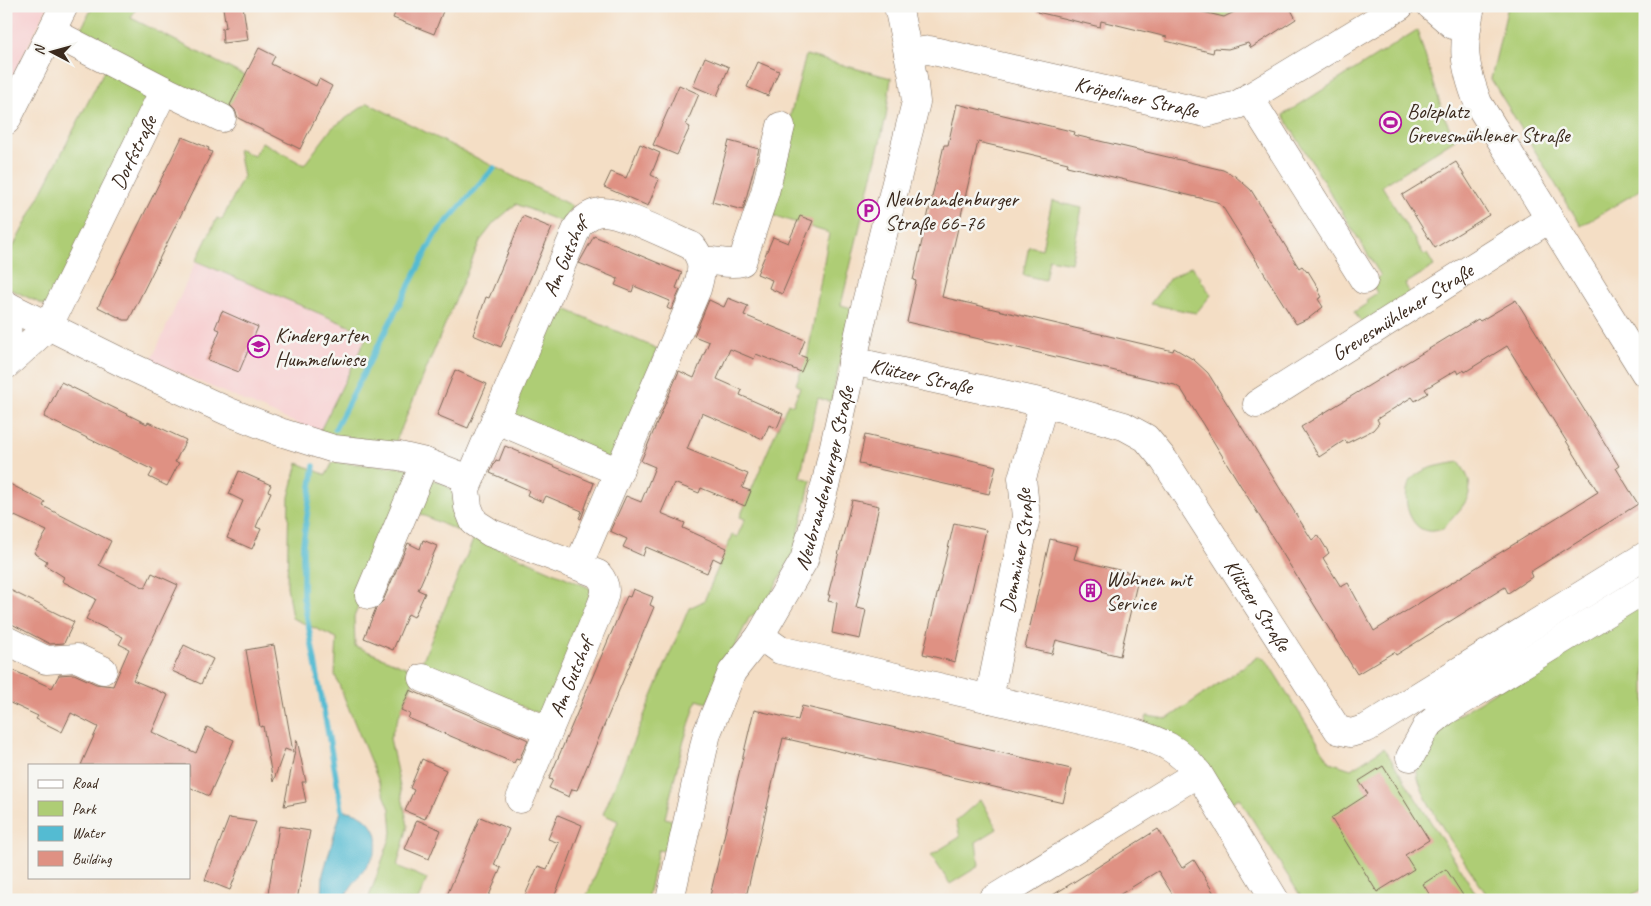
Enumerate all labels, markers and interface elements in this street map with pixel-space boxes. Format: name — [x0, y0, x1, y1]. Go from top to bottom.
north arrow — [28, 28, 78, 78]
text: N — [31, 43, 49, 56]
street label: Kröpeliner Straße — [1072, 71, 1203, 124]
place label: Bolzplatz Grevesmühlener Straße — [1407, 98, 1572, 148]
street label: Dorfstraße — [104, 109, 163, 194]
sports icon: Bolzplatz Grevesmühlener Straße — [1379, 111, 1403, 135]
place label: Neubrandenburger Straße 66-76 — [885, 186, 1019, 236]
parking icon: Neubrandenburger Straße 66-76 — [857, 199, 881, 223]
street label: Am Gutshof — [537, 208, 595, 300]
street label: Grevesmühlener Straße — [1327, 256, 1480, 366]
place label: Kindergarten Hummelwiese — [275, 322, 369, 372]
school or university icon: Kindergarten Hummelwiese — [247, 335, 271, 359]
street label: Klützer Straße — [868, 352, 977, 400]
street label: Neubrandenburger Straße — [788, 382, 860, 575]
street label: Demminer Straße — [994, 485, 1039, 615]
street label: Klützer Straße — [1219, 555, 1298, 658]
place label: Wohnen mit Service — [1106, 566, 1194, 616]
building icon: Wohnen mit Service — [1078, 579, 1102, 603]
street label: Am Gutshof — [543, 630, 600, 720]
legend — [28, 764, 190, 878]
text: Road — [72, 774, 99, 793]
text: Park — [72, 800, 97, 819]
text: Water — [72, 824, 106, 843]
text: Building — [72, 850, 112, 869]

